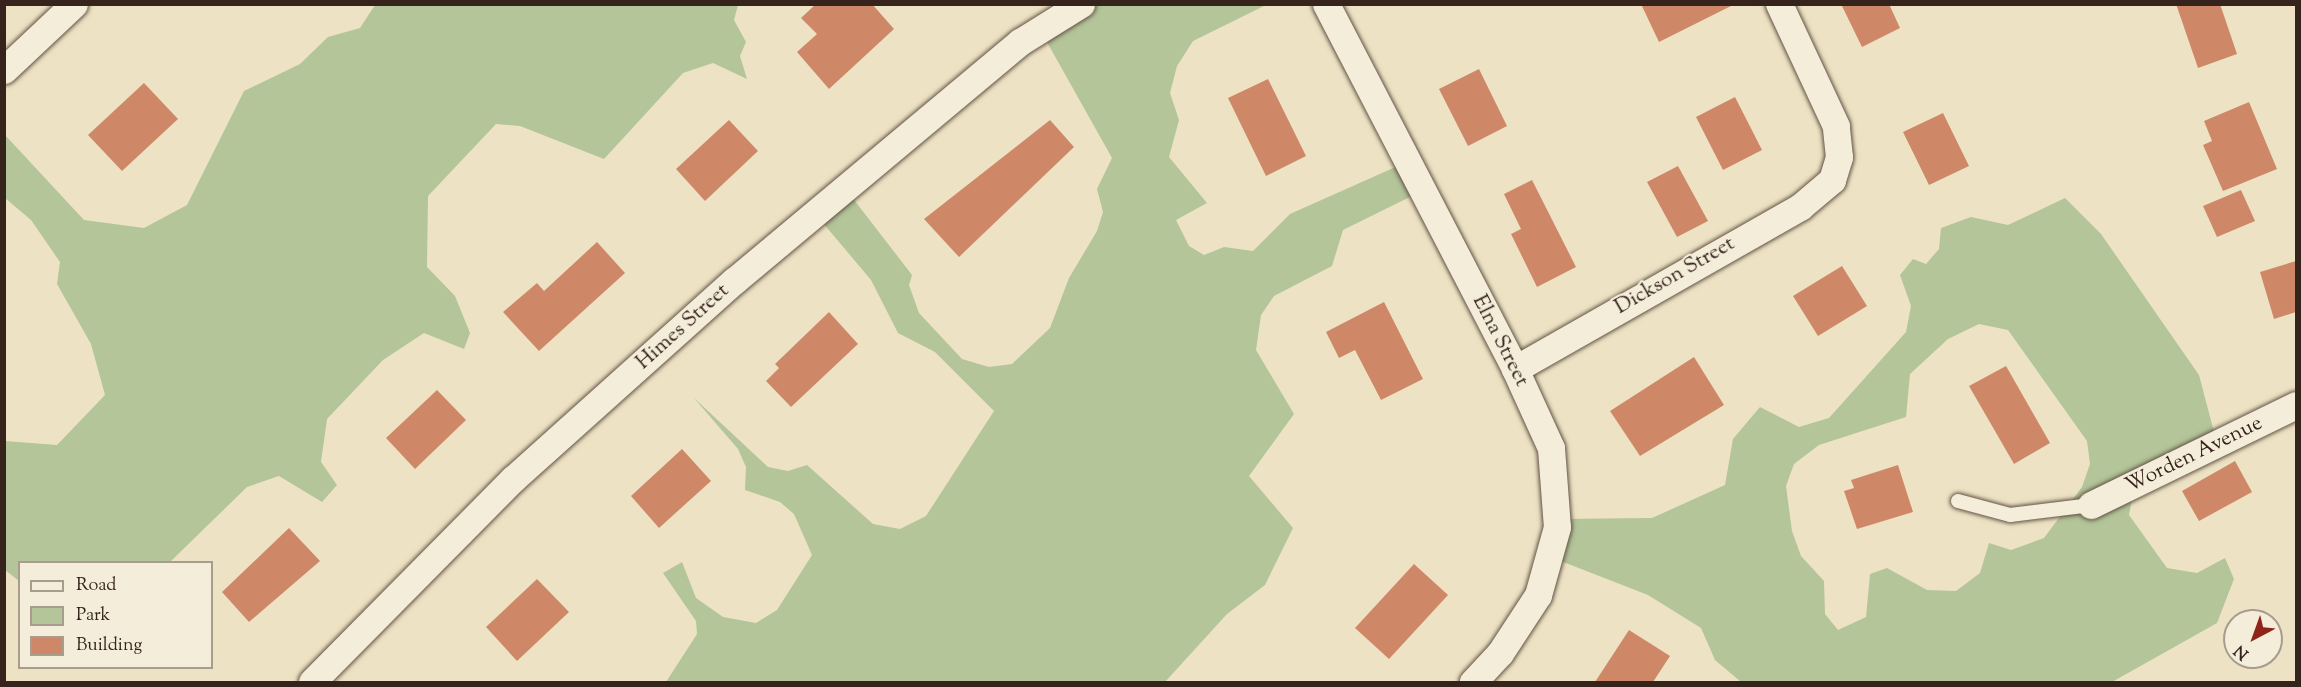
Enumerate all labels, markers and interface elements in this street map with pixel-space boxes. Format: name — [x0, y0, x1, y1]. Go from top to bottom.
street label: Dickson Street — [1611, 232, 1739, 320]
street label: Himes Street — [631, 279, 735, 375]
street label: Elna Street — [1466, 291, 1534, 391]
street label: Worden Avenue — [2121, 411, 2267, 499]
legend — [18, 561, 213, 669]
text: Road — [76, 573, 116, 599]
text: Park — [76, 603, 110, 629]
north arrow — [2223, 609, 2283, 669]
text: Building — [76, 633, 142, 659]
text: N — [2230, 639, 2255, 664]

